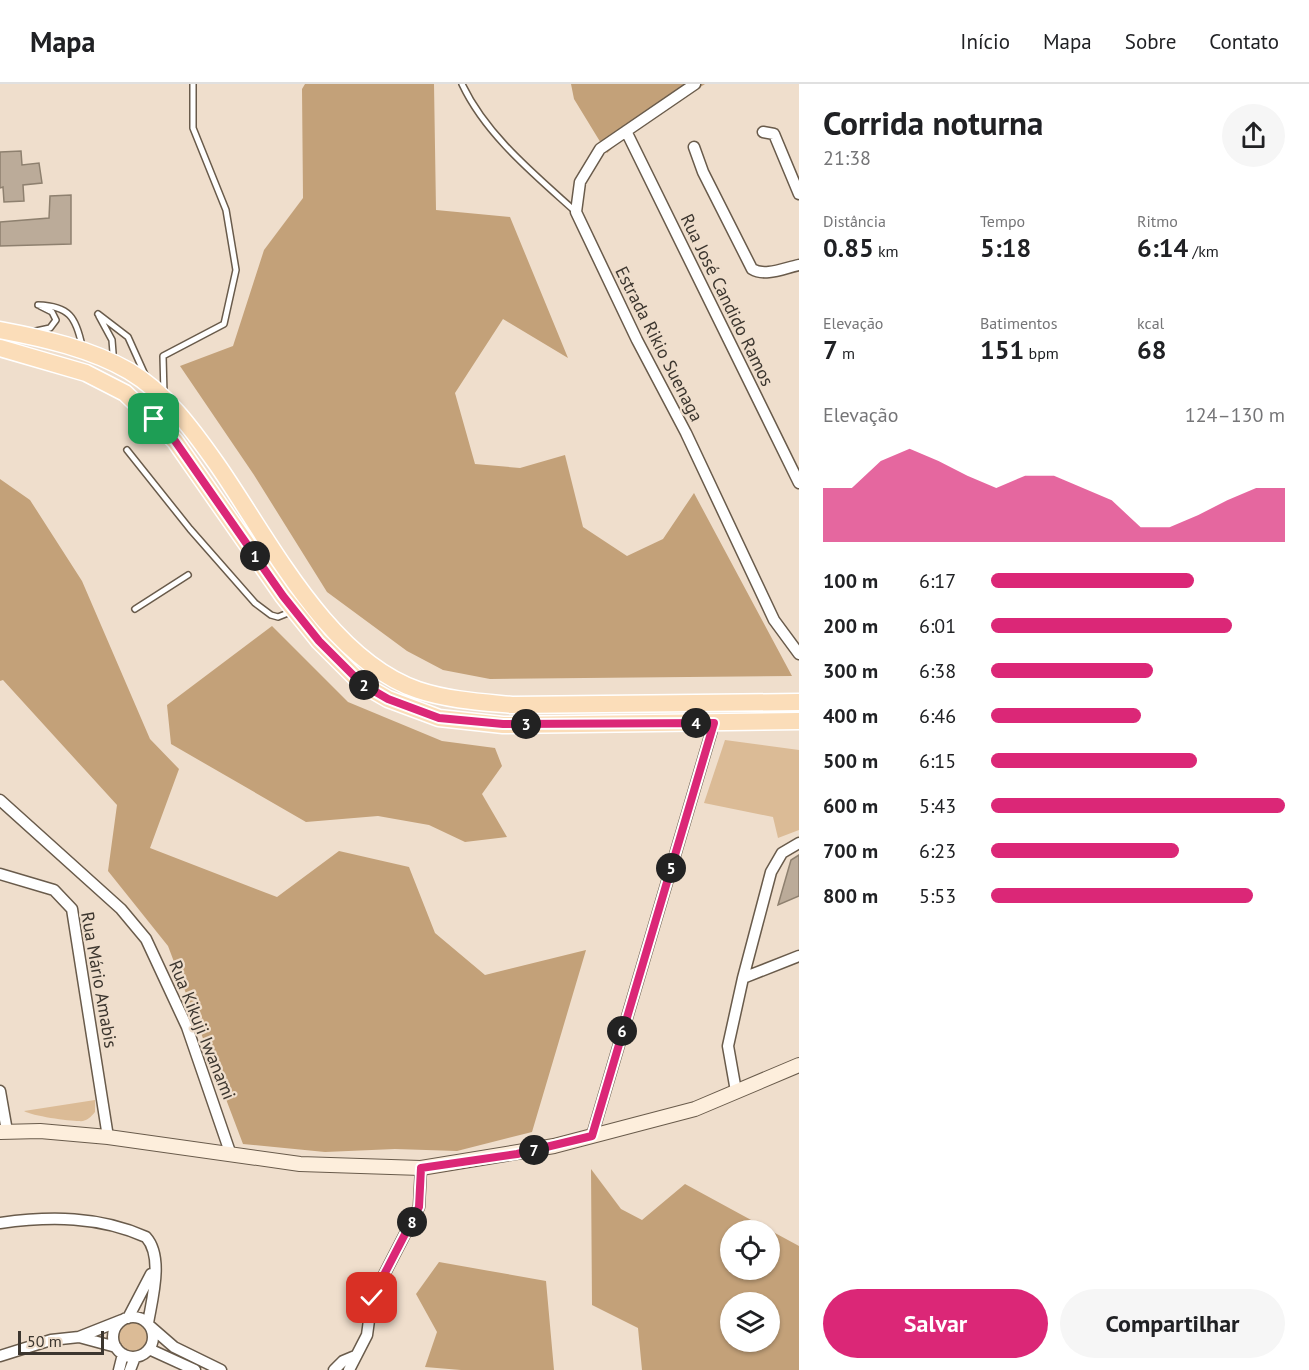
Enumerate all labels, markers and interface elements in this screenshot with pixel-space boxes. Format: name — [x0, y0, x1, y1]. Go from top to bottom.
text: Mapa — [30, 23, 95, 60]
text: Início — [960, 28, 1010, 55]
text: Mapa — [1043, 28, 1092, 55]
text: Sobre — [1125, 28, 1176, 55]
text: Contato — [1209, 28, 1279, 55]
text: Corrida noturna — [823, 101, 1043, 144]
button: share — [1222, 104, 1285, 167]
text: 21:38 — [823, 145, 871, 171]
street label: Rua José Candido Ramos — [676, 210, 779, 390]
text: Distância — [823, 211, 886, 231]
text: Tempo — [980, 211, 1025, 231]
text: Ritmo — [1137, 211, 1178, 231]
text: 0.85 — [823, 231, 874, 264]
text: 5:18 — [980, 231, 1031, 264]
text: 6:14 — [1137, 231, 1188, 264]
text: km — [874, 241, 899, 261]
text: /km — [1188, 241, 1219, 261]
street label: Estrada Rikio Suenaga — [610, 262, 709, 425]
text: Elevação — [823, 313, 883, 333]
text: Batimentos — [980, 313, 1057, 333]
text: kcal — [1137, 313, 1164, 333]
text: 7 — [823, 333, 838, 366]
text: 151 — [980, 333, 1024, 366]
text: 68 — [1137, 333, 1166, 366]
text: m — [838, 343, 855, 363]
text: bpm — [1024, 343, 1059, 363]
pin — [128, 393, 179, 444]
icon: arrive — [137, 402, 170, 435]
text: Elevação — [823, 402, 899, 428]
text: 124–130 m — [1185, 402, 1285, 428]
pin: 1 — [240, 541, 270, 571]
text: 1 — [250, 546, 260, 566]
text: 100 m — [823, 568, 878, 594]
text: 6:17 — [919, 568, 956, 594]
text: 200 m — [823, 613, 878, 639]
text: 6:01 — [919, 613, 956, 639]
text: 300 m — [823, 658, 878, 684]
text: 6:38 — [919, 658, 956, 684]
pin: 2 — [349, 670, 379, 700]
text: 2 — [359, 675, 369, 695]
text: 400 m — [823, 703, 878, 729]
text: 6:46 — [919, 703, 956, 729]
pin: 4 — [681, 708, 711, 738]
pin: 3 — [511, 709, 541, 739]
text: 4 — [691, 713, 701, 733]
text: 3 — [521, 714, 531, 734]
text: 500 m — [823, 748, 878, 774]
text: 6:15 — [919, 748, 956, 774]
text: 600 m — [823, 793, 878, 819]
text: 5:43 — [919, 793, 956, 819]
text: 700 m — [823, 838, 878, 864]
text: 6:23 — [919, 838, 956, 864]
pin: 5 — [656, 853, 686, 883]
text: 5 — [666, 858, 676, 878]
text: 800 m — [823, 883, 878, 909]
text: 5:53 — [919, 883, 956, 909]
street label: Rua Mário Amabis — [76, 910, 123, 1050]
street label: Rua Kikuji Iwanami — [164, 957, 241, 1103]
pin: 6 — [607, 1016, 637, 1046]
text: 6 — [617, 1021, 627, 1041]
pin: 7 — [519, 1135, 549, 1165]
text: 7 — [529, 1140, 539, 1160]
pin: 8 — [397, 1207, 427, 1237]
text: 8 — [407, 1212, 417, 1232]
map controls — [720, 1220, 780, 1352]
button: locate — [720, 1220, 780, 1280]
pin — [346, 1272, 397, 1323]
icon: check — [355, 1281, 388, 1314]
button: Salvar — [823, 1289, 1048, 1358]
button: Compartilhar — [1060, 1289, 1285, 1358]
button: layers — [720, 1292, 780, 1352]
scale bar — [18, 1328, 104, 1356]
text: 50 m — [27, 1331, 62, 1351]

